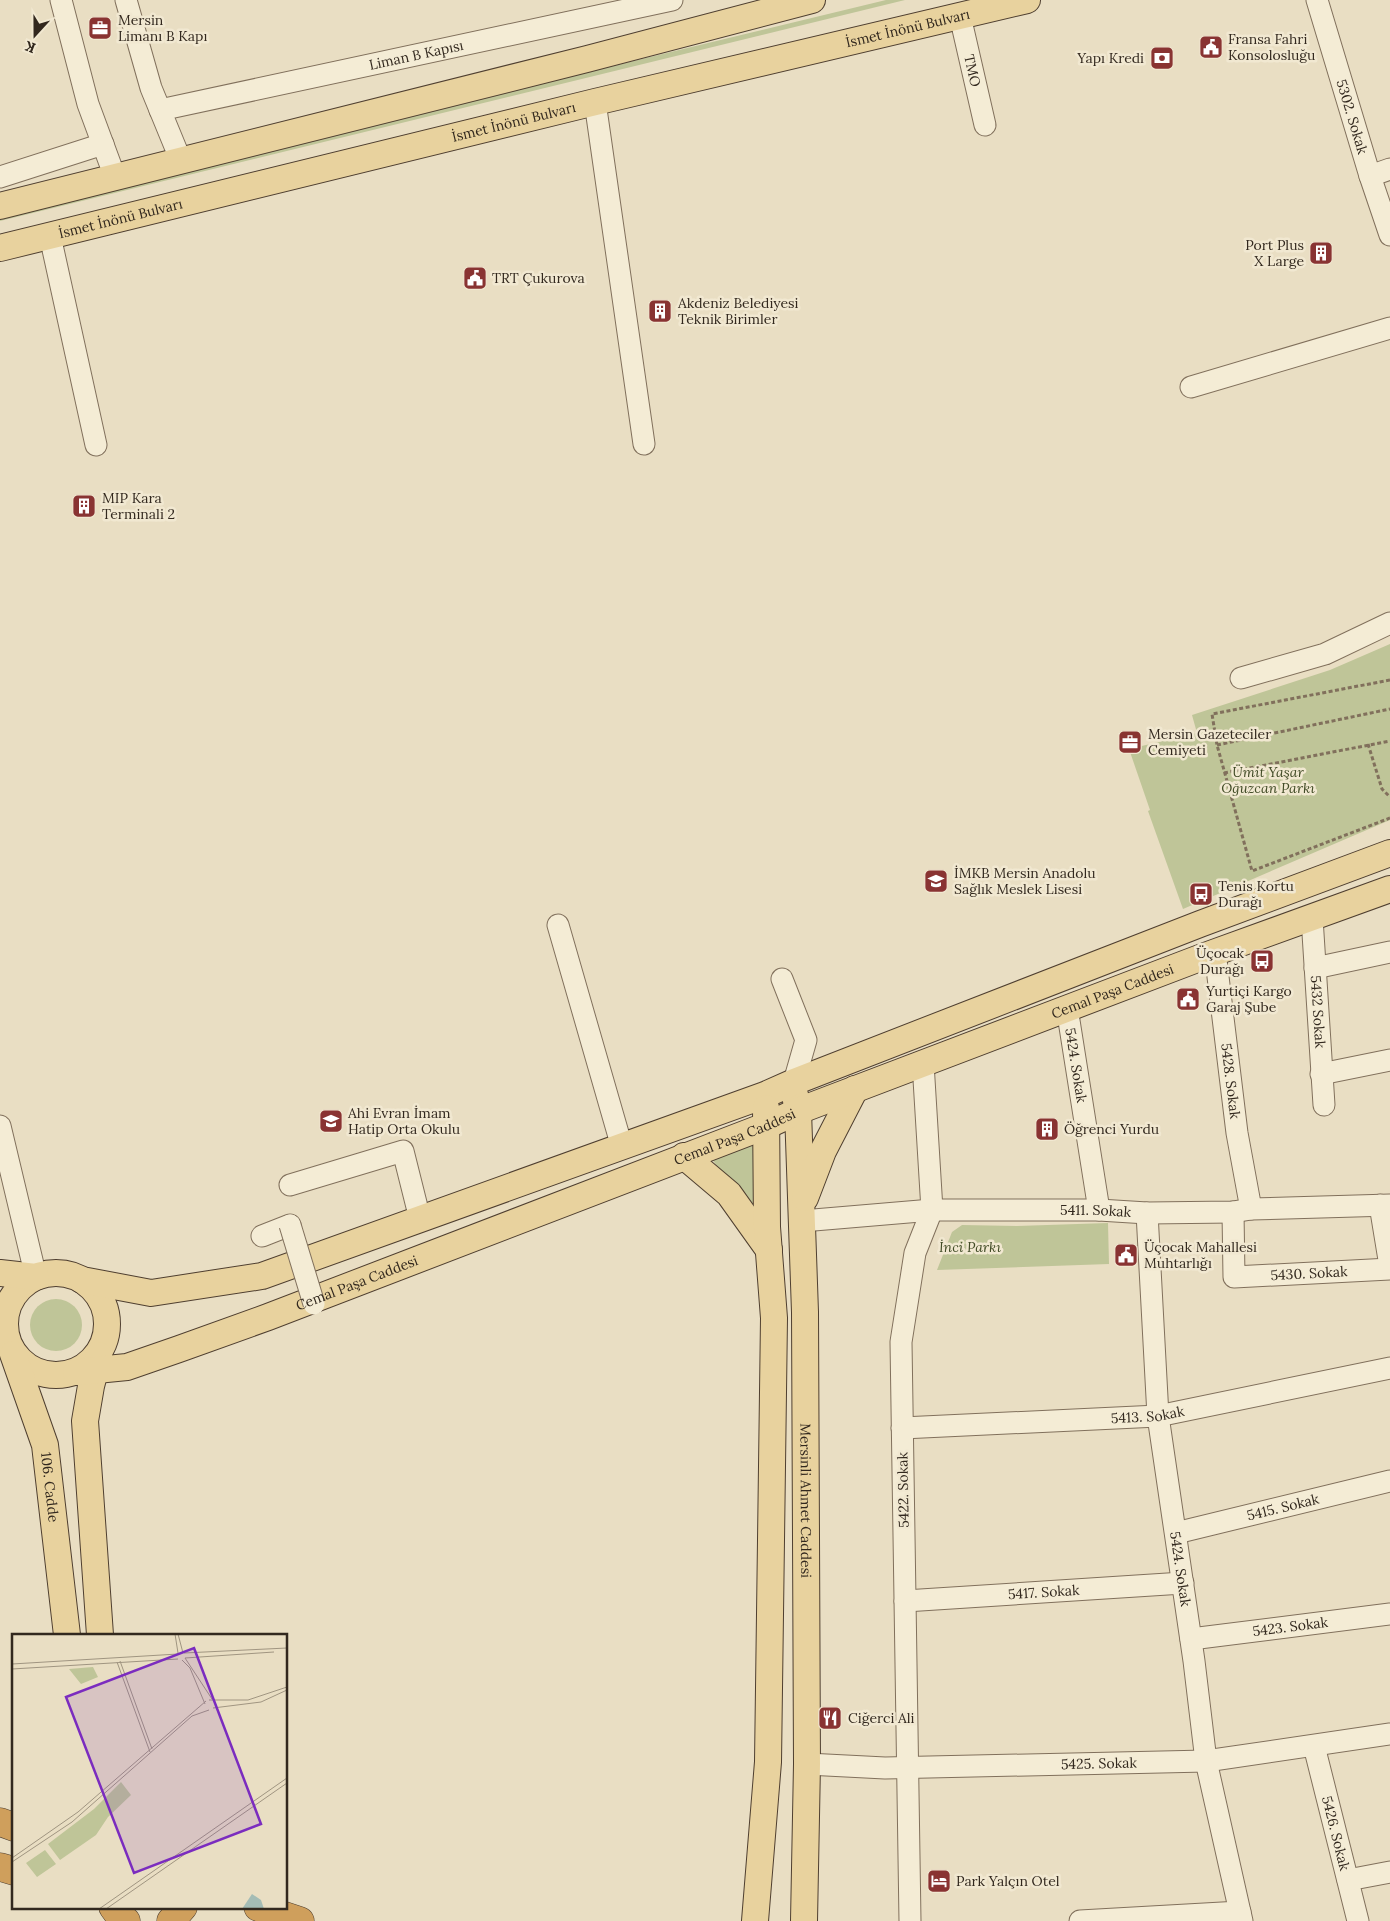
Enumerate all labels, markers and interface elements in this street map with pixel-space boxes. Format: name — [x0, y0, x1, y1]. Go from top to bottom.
street label: İsmet İnönü Bulvarı — [844, 5, 972, 52]
north arrow — [10, 10, 60, 60]
place label: Mersin Limanı B Kapı — [118, 11, 207, 45]
office icon: Mersin Limanı B Kapı — [87, 15, 113, 41]
place label: Fransa Fahri Konsolosluğu — [1228, 30, 1315, 64]
public building icon: Fransa Fahri Konsolosluğu — [1198, 34, 1224, 60]
street label: Liman B Kapısı — [367, 36, 465, 74]
text: K — [22, 37, 38, 57]
bank icon: Yapı Kredi — [1149, 45, 1175, 71]
place label: Yapı Kredi — [1076, 49, 1144, 67]
street label: TMO — [960, 53, 985, 89]
street label: 5302. Sokak — [1332, 77, 1372, 157]
street label: İsmet İnönü Bulvarı — [450, 98, 578, 146]
street label: İsmet İnönü Bulvarı — [57, 195, 184, 242]
place label: Port Plus X Large — [1245, 236, 1304, 270]
building icon: Port Plus X Large — [1308, 240, 1334, 266]
public building icon: TRT Çukurova — [462, 265, 488, 291]
place label: TRT Çukurova — [492, 269, 585, 287]
place label: Akdeniz Belediyesi Teknik Birimler — [677, 294, 799, 328]
building icon: Akdeniz Belediyesi Teknik Birimler — [647, 298, 673, 324]
place label: MIP Kara Terminali 2 — [102, 489, 175, 523]
building icon: MIP Kara Terminali 2 — [71, 493, 97, 519]
place label: Mersin Gazeteciler Cemiyeti — [1148, 725, 1271, 759]
office icon: Mersin Gazeteciler Cemiyeti — [1117, 729, 1143, 755]
park label: Ümit Yaşar Oğuzcan Parkı — [1221, 763, 1315, 797]
place label: İMKB Mersin Anadolu Sağlık Meslek Lisesi — [954, 864, 1096, 898]
school or university icon: İMKB Mersin Anadolu Sağlık Meslek Lisesi — [923, 868, 949, 894]
place label: Tenis Kortu Durağı — [1218, 877, 1294, 911]
bus stop icon: Tenis Kortu Durağı — [1188, 881, 1214, 907]
place label: Üçocak Durağı — [1196, 944, 1244, 978]
bus stop icon: Üçocak Durağı — [1249, 948, 1275, 974]
street label: Cemal Paşa Caddesi — [1049, 960, 1176, 1023]
street label: 5432 Sokak — [1307, 975, 1329, 1049]
place label: Yurtiçi Kargo Garaj Şube — [1205, 982, 1292, 1016]
public building icon: Yurtiçi Kargo Garaj Şube — [1175, 986, 1201, 1012]
street label: 5424. Sokak — [1061, 1027, 1091, 1105]
street label: 5428. Sokak — [1217, 1042, 1244, 1120]
place label: Ahi Evran İmam Hatip Orta Okulu — [347, 1104, 460, 1138]
street label: Cemal Paşa Caddesi — [671, 1104, 798, 1169]
school or university icon: Ahi Evran İmam Hatip Orta Okulu — [318, 1108, 344, 1134]
building icon: Öğrenci Yurdu — [1034, 1116, 1060, 1142]
place label: Öğrenci Yurdu — [1064, 1120, 1159, 1138]
street label: 5411. Sokak — [1060, 1201, 1132, 1221]
park label: İnci Parkı — [939, 1238, 1001, 1256]
place label: Üçocak Mahallesi Muhtarlığı — [1144, 1238, 1257, 1272]
public building icon: Üçocak Mahallesi Muhtarlığı — [1113, 1242, 1139, 1268]
street label: Cemal Paşa Caddesi — [293, 1251, 421, 1315]
street label: 5430. Sokak — [1270, 1262, 1348, 1284]
street label: 5413. Sokak — [1110, 1402, 1186, 1427]
street label: Mersinli Ahmet Caddesi — [796, 1423, 815, 1578]
street label: 106. Cadde — [37, 1451, 63, 1524]
street label: 5422. Sokak — [893, 1451, 913, 1528]
street label: 5415. Sokak — [1245, 1489, 1321, 1524]
street label: 5424. Sokak — [1166, 1530, 1195, 1608]
street label: 5417. Sokak — [1007, 1581, 1081, 1603]
street label: 5423. Sokak — [1251, 1613, 1329, 1640]
inset map — [12, 1634, 288, 1908]
restaurant icon: Ciğerci Ali — [817, 1705, 843, 1731]
place label: Ciğerci Ali — [848, 1709, 915, 1727]
street label: 5425. Sokak — [1061, 1754, 1138, 1773]
street label: 5426. Sokak — [1318, 1794, 1354, 1873]
hotel icon: Park Yalçın Otel — [926, 1868, 952, 1894]
place label: Park Yalçın Otel — [956, 1872, 1060, 1890]

